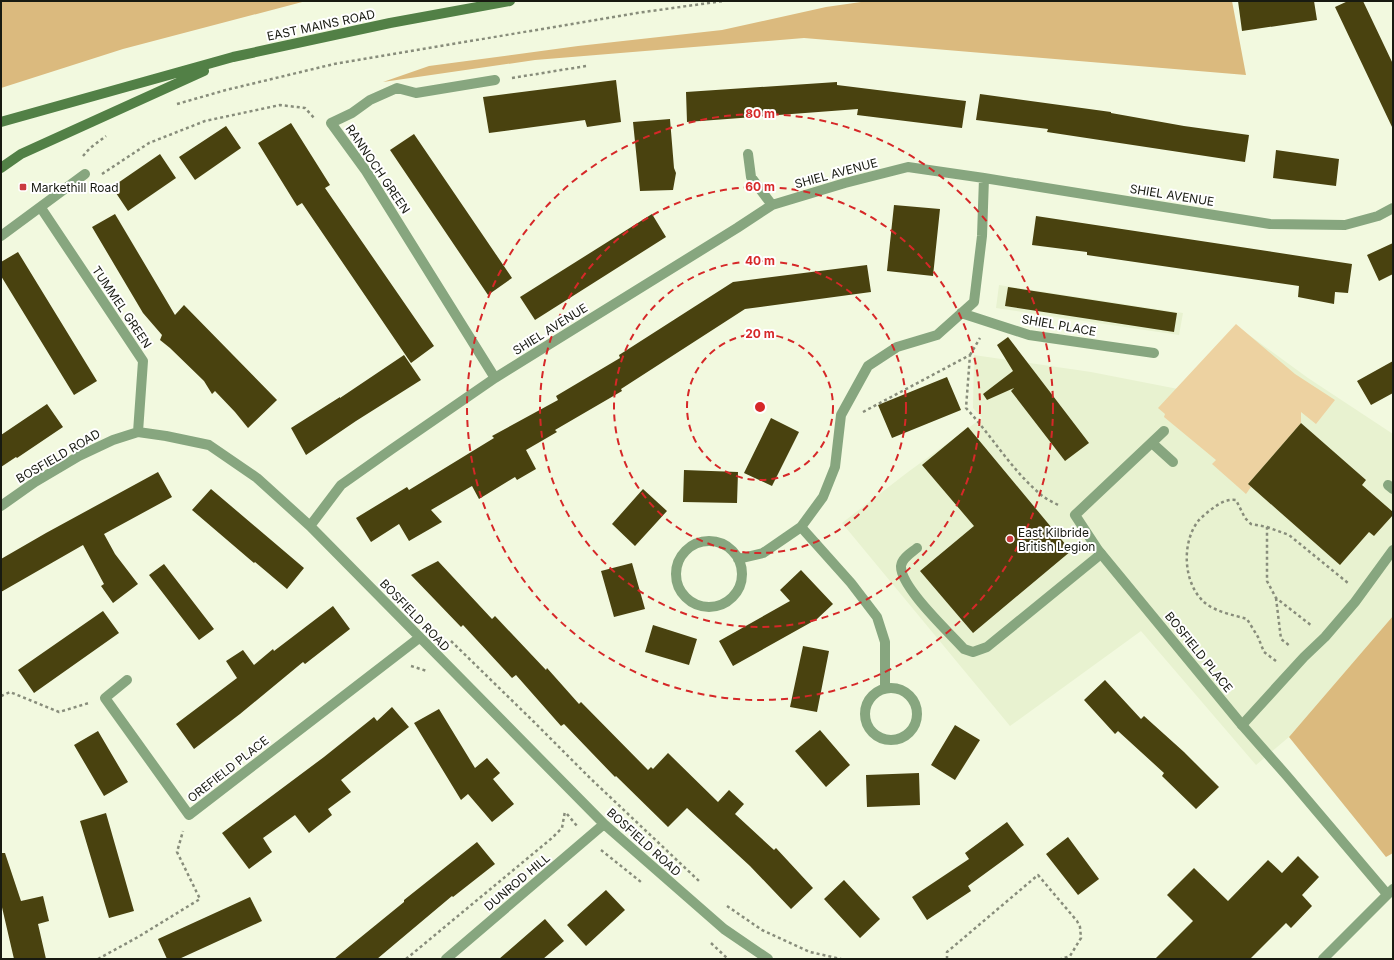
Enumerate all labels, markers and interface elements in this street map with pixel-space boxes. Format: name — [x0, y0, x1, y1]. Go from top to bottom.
street label: EAST MAINS ROAD — [266, 6, 376, 44]
text: 80 m — [745, 106, 775, 121]
street label: RANNOCH GREEN — [343, 122, 413, 216]
street label: SHIEL AVENUE — [793, 155, 879, 191]
text: 60 m — [745, 179, 775, 194]
place label: Markethill Road — [31, 180, 119, 195]
street label: SHIEL AVENUE — [1129, 181, 1215, 209]
marker: Markethill Road — [18, 182, 28, 192]
text: 40 m — [745, 253, 775, 268]
street label: TUMMEL GREEN — [89, 263, 155, 351]
street label: SHIEL AVENUE — [510, 300, 590, 358]
street label: SHIEL PLACE — [1021, 311, 1097, 339]
text: 20 m — [745, 326, 775, 341]
centre of rings — [753, 400, 767, 414]
street label: BOSFIELD ROAD — [13, 426, 103, 486]
place label: East Kilbride British Legion — [1018, 525, 1095, 554]
marker: East Kilbride British Legion — [1005, 534, 1015, 544]
street label: BOSFIELD ROAD — [377, 576, 453, 654]
street label: BOSFIELD PLACE — [1162, 609, 1236, 695]
street label: OREFIELD PLACE — [184, 733, 272, 805]
street label: BOSFIELD ROAD — [604, 805, 684, 879]
street label: DUNROD HILL — [481, 850, 553, 914]

